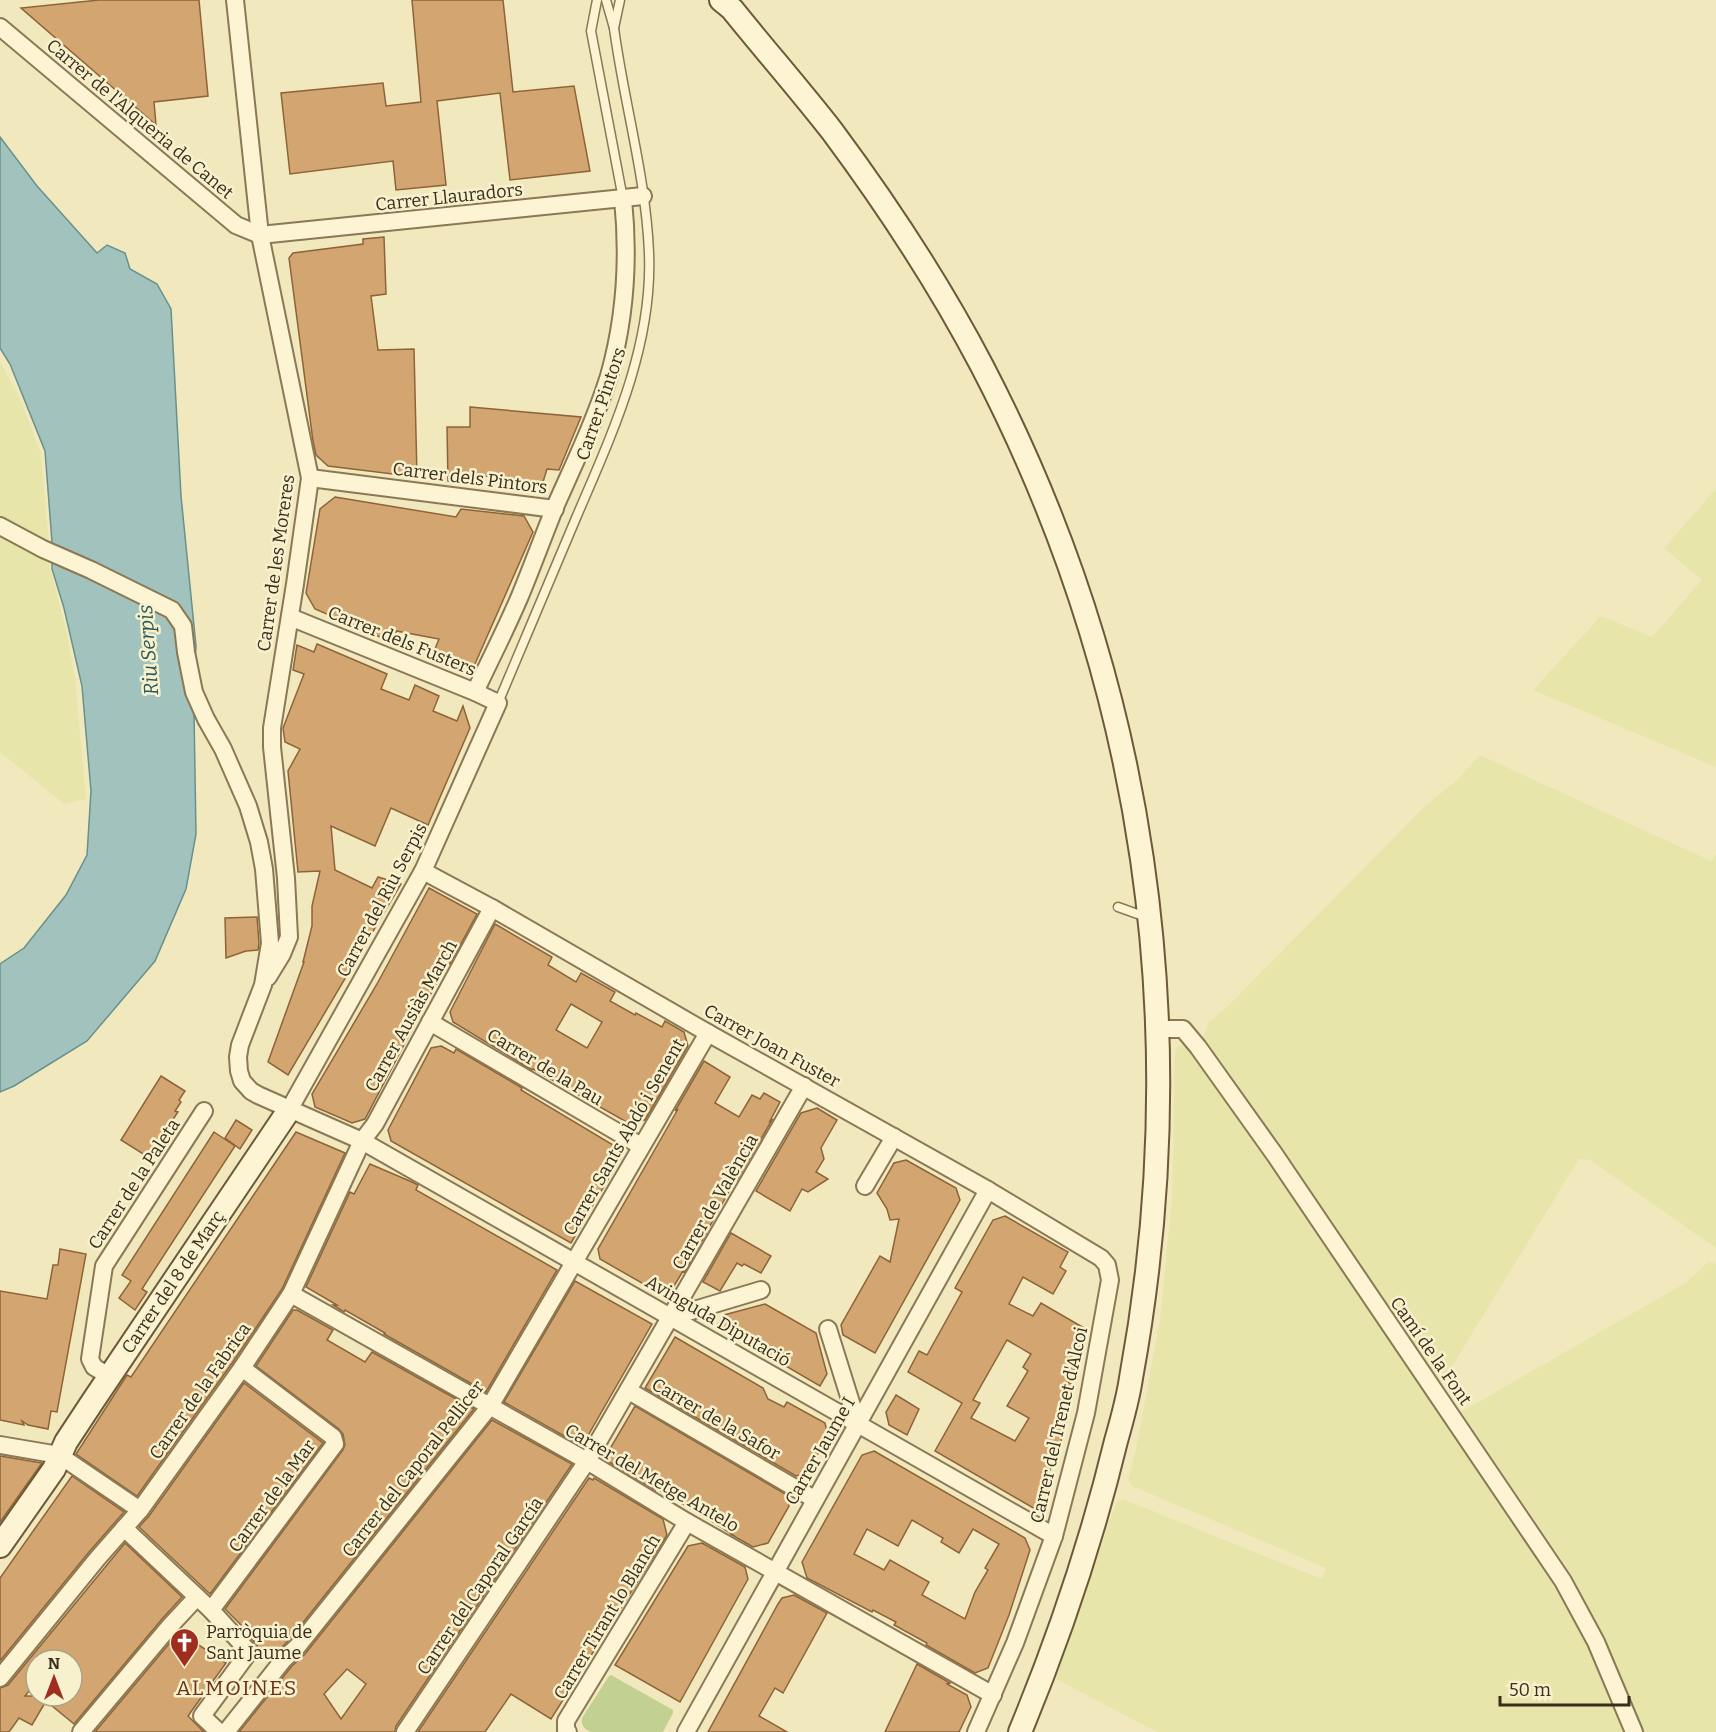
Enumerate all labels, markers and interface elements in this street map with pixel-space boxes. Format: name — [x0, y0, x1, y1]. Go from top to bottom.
street label: Carrer de l'Alqueria de Canet — [42, 34, 238, 204]
street label: Carrer Llauradors — [374, 178, 524, 216]
street label: Carrer Pintors — [571, 345, 631, 463]
street label: Carrer dels Pintors — [391, 458, 549, 498]
street label: Carrer de les Moreres — [253, 473, 299, 653]
street label: Carrer dels Fusters — [325, 601, 479, 681]
water label: Riu Serpis — [133, 604, 163, 696]
street label: Carrer del Riu Serpis — [332, 819, 432, 981]
street label: Carrer Ausiàs March — [360, 936, 462, 1096]
street label: Carrer Joan Fuster — [700, 999, 844, 1093]
street label: Carrer de la Pau — [483, 1024, 607, 1110]
street label: Carrer Sants Abdó i Senent — [558, 1034, 690, 1239]
street label: Carrer de la Paleta — [83, 1114, 185, 1254]
street label: Carrer de València — [667, 1130, 763, 1274]
street label: Carrer del 8 de Març — [117, 1206, 229, 1358]
street label: Avinguda Diputació — [642, 1271, 794, 1371]
street label: Camí de la Font — [1385, 1293, 1477, 1410]
street label: Carrer de la Fabrica — [145, 1318, 256, 1464]
street label: Carrer del Trenet d'Alcoi — [1026, 1325, 1092, 1525]
street label: Carrer de la Safor — [648, 1373, 784, 1465]
street label: Carrer del Caporal Pellicer — [337, 1376, 489, 1562]
street label: Carrer Jaume I — [780, 1393, 860, 1509]
street label: Carrer del Metge Antelo — [561, 1419, 743, 1537]
street label: Carrer de la Mar — [224, 1435, 320, 1557]
street label: Carrer del Caporal García — [412, 1493, 548, 1679]
street label: Carrer Tirant lo Blanch — [549, 1530, 665, 1704]
place label: Parròquia de Sant Jaume — [206, 1621, 312, 1664]
church icon: Parròquia de Sant Jaume — [169, 1626, 201, 1668]
north arrow — [24, 1648, 84, 1708]
text: N — [48, 1654, 60, 1673]
scale bar — [1500, 1669, 1629, 1707]
district label: ALMOINES — [176, 1675, 298, 1701]
text: 50 m — [1509, 1679, 1551, 1701]

